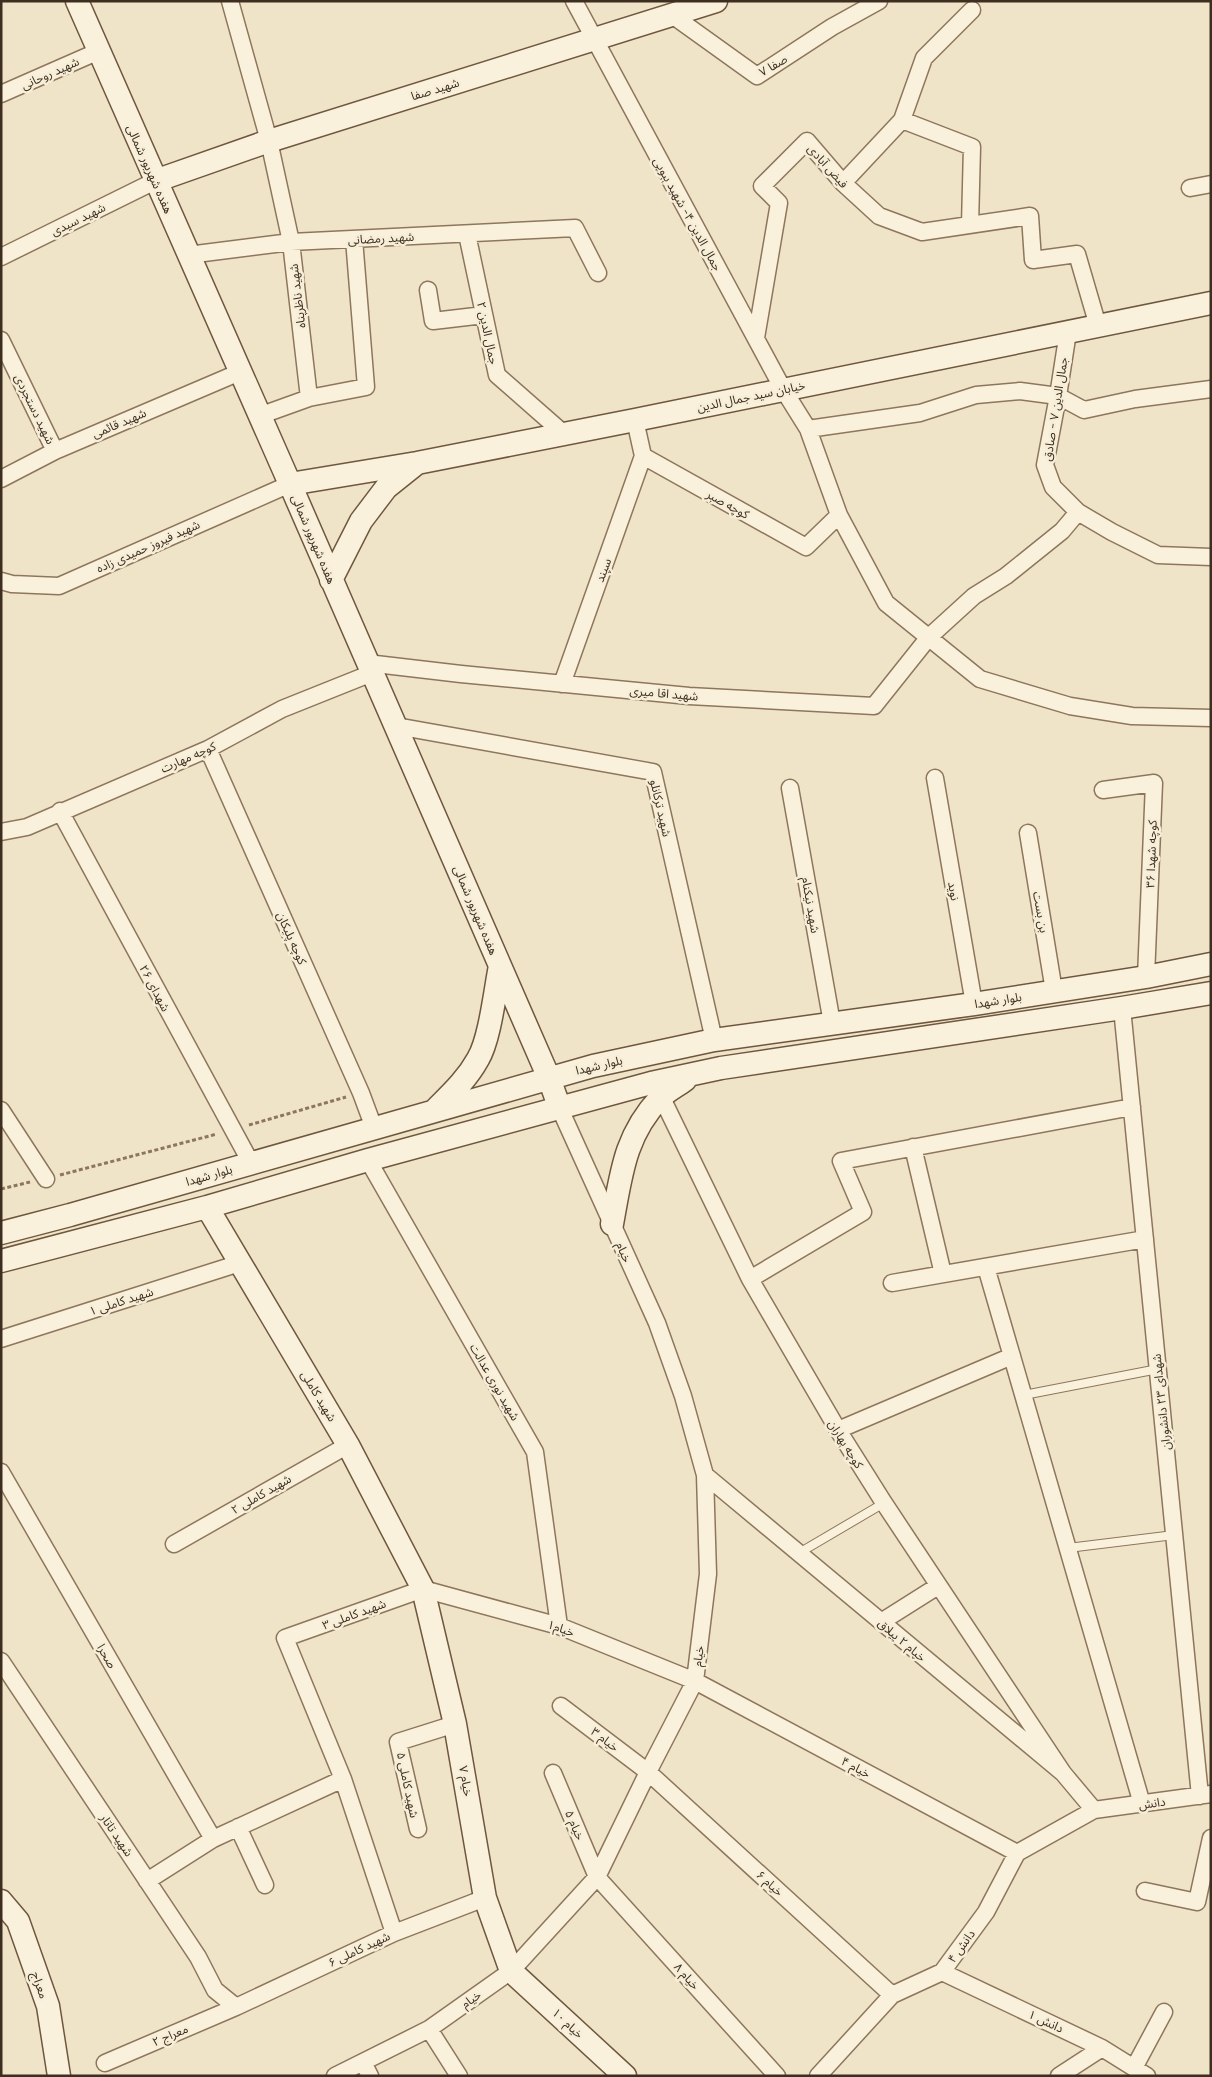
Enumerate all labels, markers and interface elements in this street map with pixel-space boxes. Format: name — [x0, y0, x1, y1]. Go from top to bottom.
street label: صفا ۷ — [756, 51, 790, 79]
street label: شهید روحانی — [19, 54, 81, 92]
street label: شهید صفا — [409, 75, 461, 104]
street label: هفده شهریور شمالی — [124, 122, 176, 216]
street label: فیض آبادی — [804, 141, 852, 191]
street label: جمال الدین ۴- شهید ببویی — [650, 155, 726, 274]
street label: شهید سیدی — [48, 199, 108, 239]
street label: شهید رمضانی — [347, 229, 415, 247]
street label: شهید ناظرپناه — [286, 263, 309, 329]
street label: جمال الدین ۲ — [474, 300, 502, 366]
street label: جمال الدین ۷ - صادق — [1039, 356, 1071, 462]
street label: شهید دستجردی — [12, 372, 58, 446]
street label: خیابان سید جمال الدین — [696, 377, 806, 415]
street label: شهید قائمی — [90, 405, 148, 441]
street label: کوچه صبر — [703, 486, 753, 523]
street label: هفده شهریور شمالی — [288, 492, 340, 586]
street label: شهید فیروز حمیدی زاده — [94, 516, 202, 576]
street label: سپند — [592, 556, 615, 584]
street label: شهید اقا میری — [629, 683, 699, 704]
street label: کوچه مهارت — [158, 738, 219, 777]
street label: شهید ترکانلو — [647, 778, 675, 838]
street label: کوچه شهدا ۳۶ — [1142, 819, 1161, 888]
street label: هفده شهریور شمالی — [450, 863, 502, 957]
street label: شهید نیکنام — [797, 876, 823, 935]
street label: نوید — [945, 880, 963, 902]
street label: بن بست — [1030, 890, 1052, 934]
street label: کوچه پلیکان — [273, 909, 311, 968]
street label: شهدای ۲۶ — [136, 962, 174, 1014]
street label: بلوار شهدا — [973, 989, 1023, 1011]
street label: بلوار شهدا — [574, 1052, 624, 1078]
street label: بلوار شهدا — [184, 1161, 234, 1189]
street label: خیام — [611, 1239, 635, 1265]
street label: شهید کاملی ۱ — [87, 1284, 155, 1318]
street label: شهید نوری عدالت — [467, 1341, 523, 1423]
street label: شهدای ۲۳ دانشوران — [1148, 1353, 1174, 1451]
street label: شهید کاملی — [298, 1368, 340, 1424]
street label: کوچه بهاران — [824, 1417, 867, 1473]
street label: شهید کاملی ۲ — [228, 1471, 294, 1517]
street label: شهید کاملی ۳ — [320, 1596, 388, 1633]
street label: خیام ۲ ییلاق — [873, 1615, 929, 1666]
street label: خیام۱ — [545, 1616, 577, 1641]
street label: صحرا — [94, 1641, 120, 1671]
street label: خیام — [689, 1645, 709, 1668]
street label: خیام ۳ — [587, 1724, 622, 1756]
street label: شهید کاملی ۵ — [394, 1751, 422, 1819]
street label: خیام ۴ — [838, 1753, 873, 1783]
street label: خیام ۷ — [454, 1764, 476, 1798]
street label: دانش — [1138, 1794, 1167, 1812]
street label: خیام ۵ — [560, 1808, 588, 1843]
street label: شهید تاتار — [97, 1810, 137, 1859]
street label: خیام ۶ — [752, 1867, 786, 1900]
street label: دانش ۴ — [944, 1926, 978, 1965]
street label: شهید کاملی ۶ — [326, 1928, 392, 1970]
street label: خیام ۸ — [670, 1960, 703, 1994]
street label: معراج — [27, 1970, 52, 2001]
street label: خیام — [458, 1987, 485, 2013]
street label: خیام ۱۰ — [548, 2005, 587, 2043]
street label: دانش ۱ — [1026, 2006, 1066, 2036]
street label: معراج ۲ — [150, 2021, 191, 2051]

